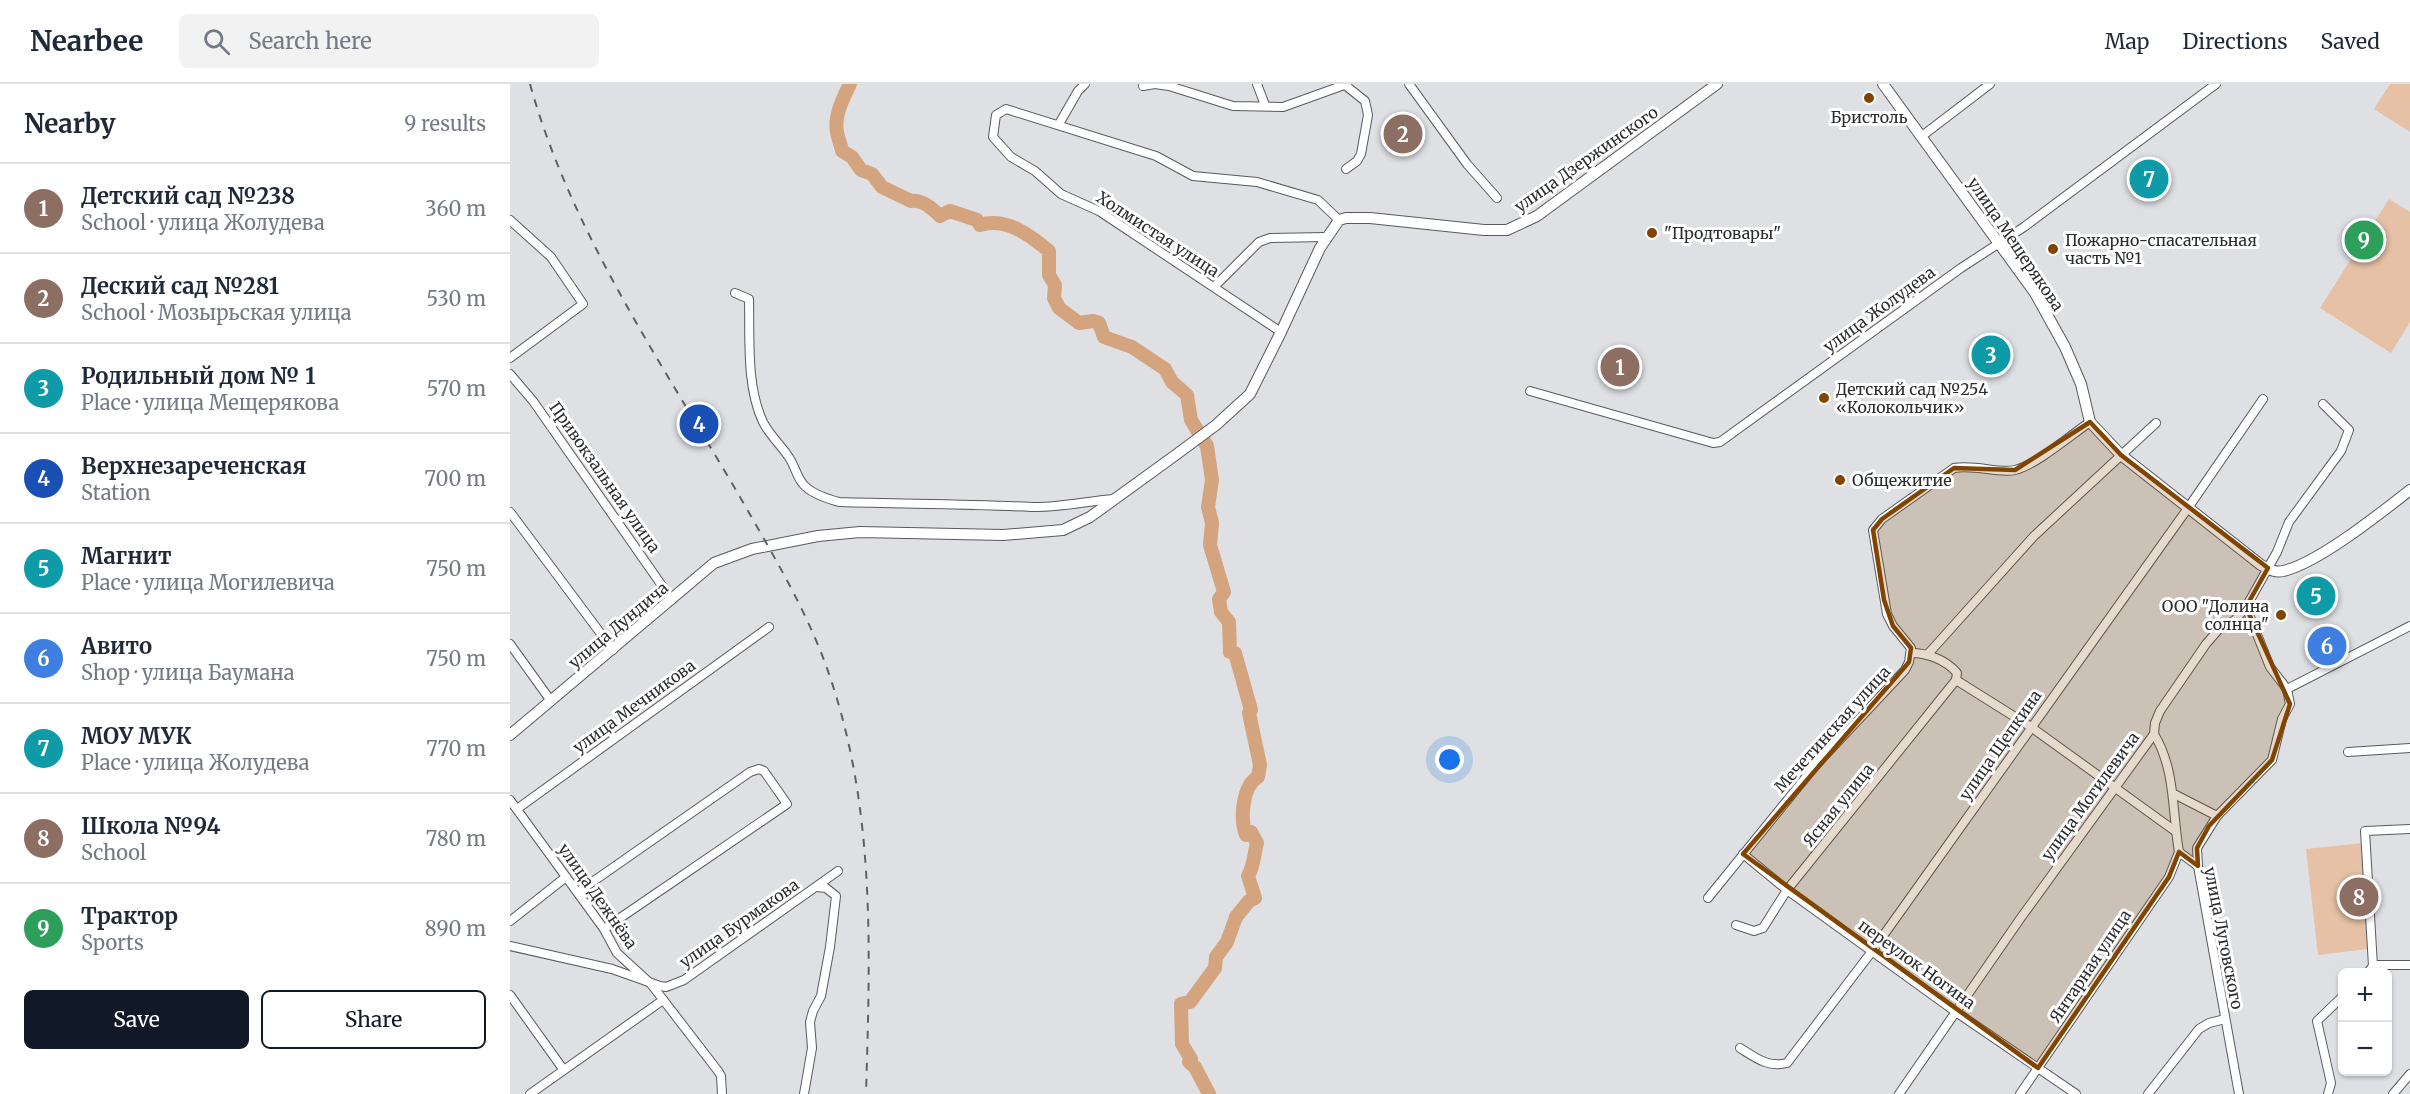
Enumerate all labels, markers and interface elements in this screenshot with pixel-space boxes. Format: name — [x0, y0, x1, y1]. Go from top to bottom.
search box — [179, 14, 599, 68]
text: Nearbee — [30, 23, 143, 59]
icon: search — [200, 25, 233, 58]
text: Search here — [248, 27, 372, 55]
text: Map — [2105, 28, 2149, 55]
text: Directions — [2182, 28, 2287, 55]
text: Saved — [2320, 28, 2380, 55]
marker: Бристоль — [1862, 91, 1876, 105]
street label: улица Дзержинского — [1510, 102, 1662, 216]
text: Nearby — [24, 107, 116, 140]
place label: Бристоль — [1831, 107, 1908, 127]
text: 9 results — [404, 111, 486, 136]
pin: 2 — [1384, 112, 1422, 156]
pin: 7 — [2130, 156, 2168, 202]
street label: улица Мещерякова — [1964, 173, 2068, 315]
text: Детский сад №238 — [81, 182, 295, 210]
street label: Холмистая улица — [1093, 187, 1223, 281]
text: 1 — [39, 196, 48, 221]
text: 360 m — [425, 196, 486, 221]
text: School · улица Жолудева — [81, 210, 325, 235]
pin: 9 — [2344, 218, 2384, 262]
place label: "Продтовары" — [1664, 223, 1781, 243]
marker: "Продтовары" — [1645, 226, 1659, 240]
place label: Пожарно-спасательная часть №1 — [2065, 230, 2257, 268]
marker: Пожарно-спасательная часть №1 — [2046, 242, 2060, 256]
street label: улица Жолудева — [1819, 261, 1939, 356]
text: Деский сад №281 — [81, 272, 279, 300]
text: 2 — [38, 286, 49, 311]
text: 530 m — [427, 286, 486, 311]
text: School · Мозырьская улица — [81, 300, 351, 325]
pin: 3 — [1972, 332, 2010, 378]
pin: 1 — [1600, 344, 1640, 390]
text: Родильный дом № 1 — [81, 362, 315, 390]
text: 3 — [38, 376, 49, 401]
text: 570 m — [427, 376, 486, 401]
place label: Детский сад №254 «Колокольчик» — [1836, 379, 1988, 417]
text: Place · улица Мещерякова — [81, 390, 339, 415]
marker: Детский сад №254 «Колокольчик» — [1817, 391, 1831, 405]
street label: Привокзальная улица — [545, 398, 665, 557]
pin: 4 — [680, 402, 718, 446]
text: Верхнезареченская — [81, 452, 306, 480]
text: 4 — [37, 466, 50, 491]
text: 700 m — [425, 466, 486, 491]
place label: Общежитие — [1852, 470, 1952, 490]
marker: Общежитие — [1833, 473, 1847, 487]
text: Station — [81, 480, 150, 505]
text: Магнит — [81, 542, 172, 570]
text: 5 — [38, 556, 49, 581]
text: 750 m — [426, 556, 486, 581]
text: Place · улица Могилевича — [81, 570, 335, 595]
pin: 5 — [2296, 574, 2336, 618]
street label: улица Дундича — [564, 577, 672, 672]
place label: ООО "Долина солнца" — [2162, 596, 2269, 634]
marker: ООО "Долина солнца" — [2274, 608, 2288, 622]
pin: 6 — [2308, 624, 2346, 668]
text: Авито — [81, 632, 152, 660]
text: 6 — [37, 646, 50, 671]
text: 750 m — [426, 646, 486, 671]
street label: улица Мечникова — [569, 655, 699, 757]
text: Shop · улица Баумана — [81, 660, 295, 685]
street label: Мечетинская улица — [1770, 661, 1894, 796]
street label: улица Щепкина — [1955, 686, 2046, 804]
text: МОУ МУК — [81, 722, 192, 750]
street label: улица Могилевича — [2037, 728, 2143, 864]
text: 7 — [38, 736, 50, 761]
text: 770 m — [426, 736, 486, 761]
your location — [1435, 745, 1464, 774]
text: Place · улица Жолудева — [81, 750, 310, 775]
street label: Ясная улица — [1798, 759, 1878, 851]
text: Школа №94 — [81, 812, 220, 840]
text: 8 — [37, 826, 50, 851]
text: 780 m — [426, 826, 486, 851]
street label: улица Дежнёва — [554, 839, 642, 953]
text: School — [81, 840, 146, 865]
street label: улица Луговского — [2200, 865, 2248, 1011]
street label: улица Бурмакова — [675, 874, 803, 972]
pin: 8 — [2340, 874, 2378, 920]
text: Трактор — [81, 902, 178, 930]
street label: Янтарная улица — [2045, 905, 2135, 1026]
street label: переулок Ногина — [1855, 915, 1980, 1013]
text: 9 — [37, 916, 50, 941]
text: 890 m — [425, 916, 486, 941]
text: Sports — [81, 930, 144, 955]
map controls — [2338, 968, 2392, 1076]
button: + — [2338, 968, 2392, 1022]
button: Save — [24, 990, 249, 1049]
button: Share — [261, 990, 486, 1049]
button: − — [2338, 1022, 2392, 1076]

